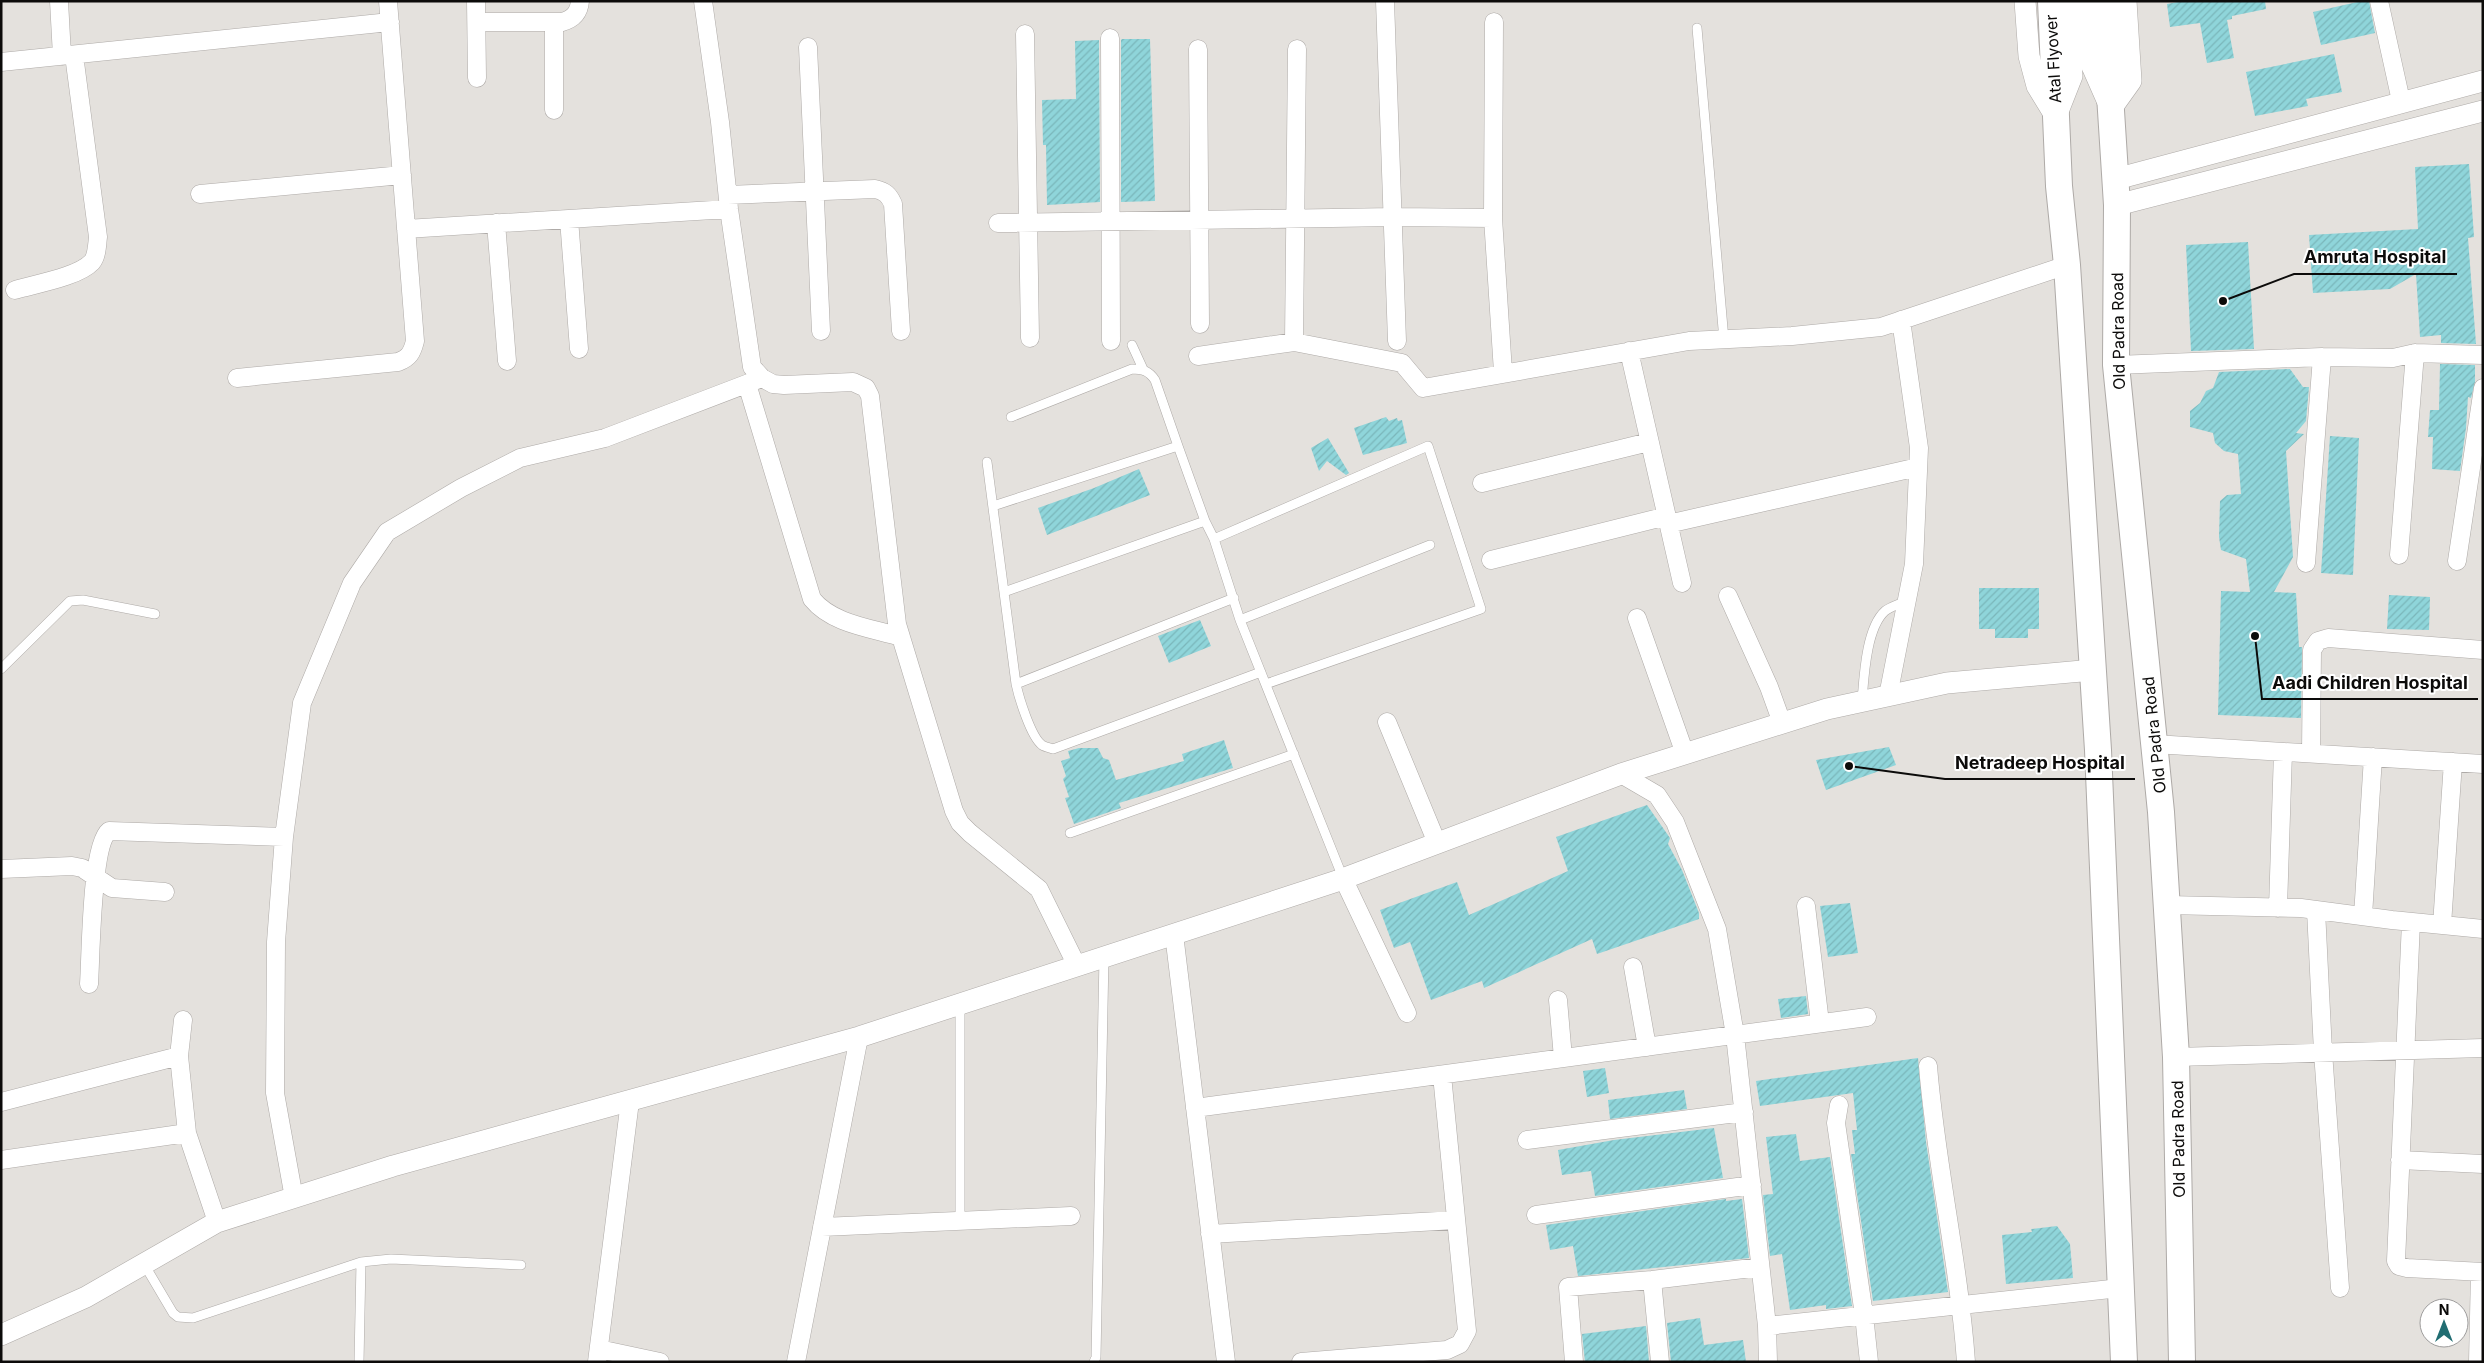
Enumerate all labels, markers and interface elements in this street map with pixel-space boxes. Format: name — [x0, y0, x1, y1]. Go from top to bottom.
street label: Atal Flyover — [2041, 14, 2065, 104]
callout: Amruta Hospital — [2294, 241, 2457, 274]
text: Amruta Hospital — [2304, 246, 2446, 267]
street label: Old Padra Road — [2107, 272, 2129, 390]
callout: Aadi Children Hospital — [2262, 666, 2478, 699]
text: Aadi Children Hospital — [2272, 672, 2468, 693]
street label: Old Padra Road — [2138, 676, 2170, 794]
callout: Netradeep Hospital — [1945, 746, 2135, 779]
text: Netradeep Hospital — [1955, 752, 2125, 773]
street label: Old Padra Road — [2167, 1080, 2189, 1198]
north arrow — [2419, 1298, 2469, 1348]
text: N — [2439, 1301, 2449, 1318]

